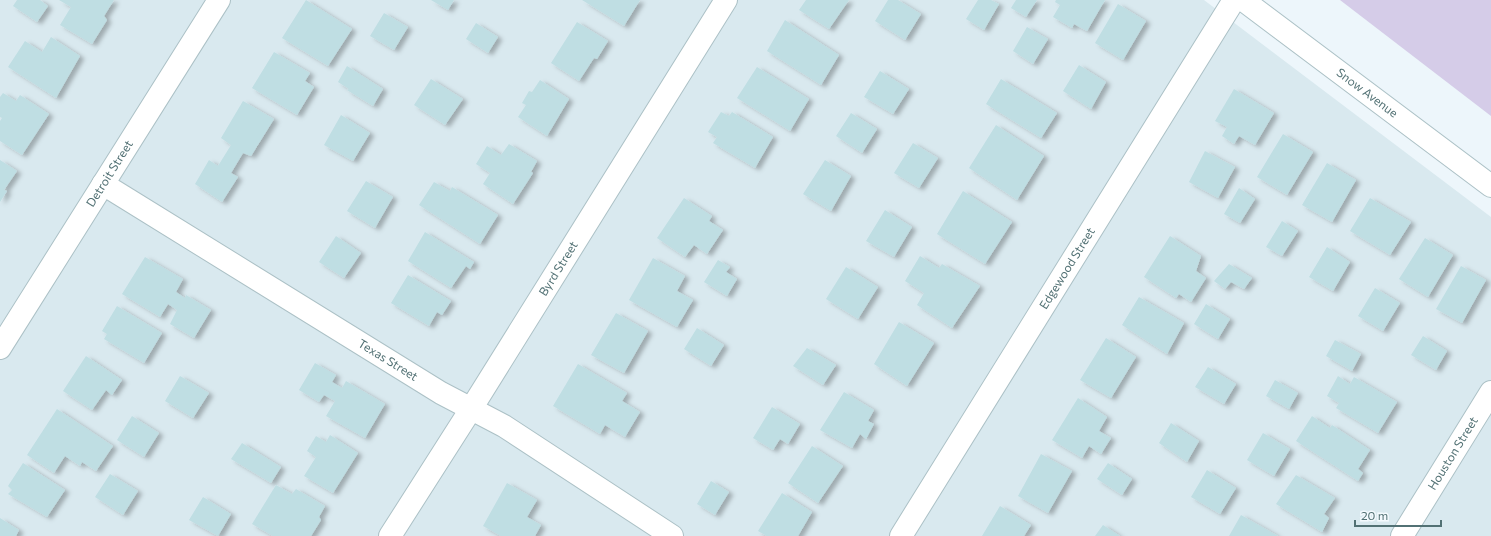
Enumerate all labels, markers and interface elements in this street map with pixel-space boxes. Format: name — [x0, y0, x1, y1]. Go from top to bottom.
street label: Snow Avenue — [1334, 65, 1401, 120]
street label: Detroit Street — [83, 137, 135, 209]
street label: Edgewood Street — [1036, 224, 1097, 311]
street label: Byrd Street — [535, 238, 580, 298]
street label: Texas Street — [356, 336, 421, 383]
street label: Houston Street — [1424, 414, 1480, 492]
scale bar — [1355, 502, 1441, 528]
text: 20 m — [1361, 508, 1388, 522]

